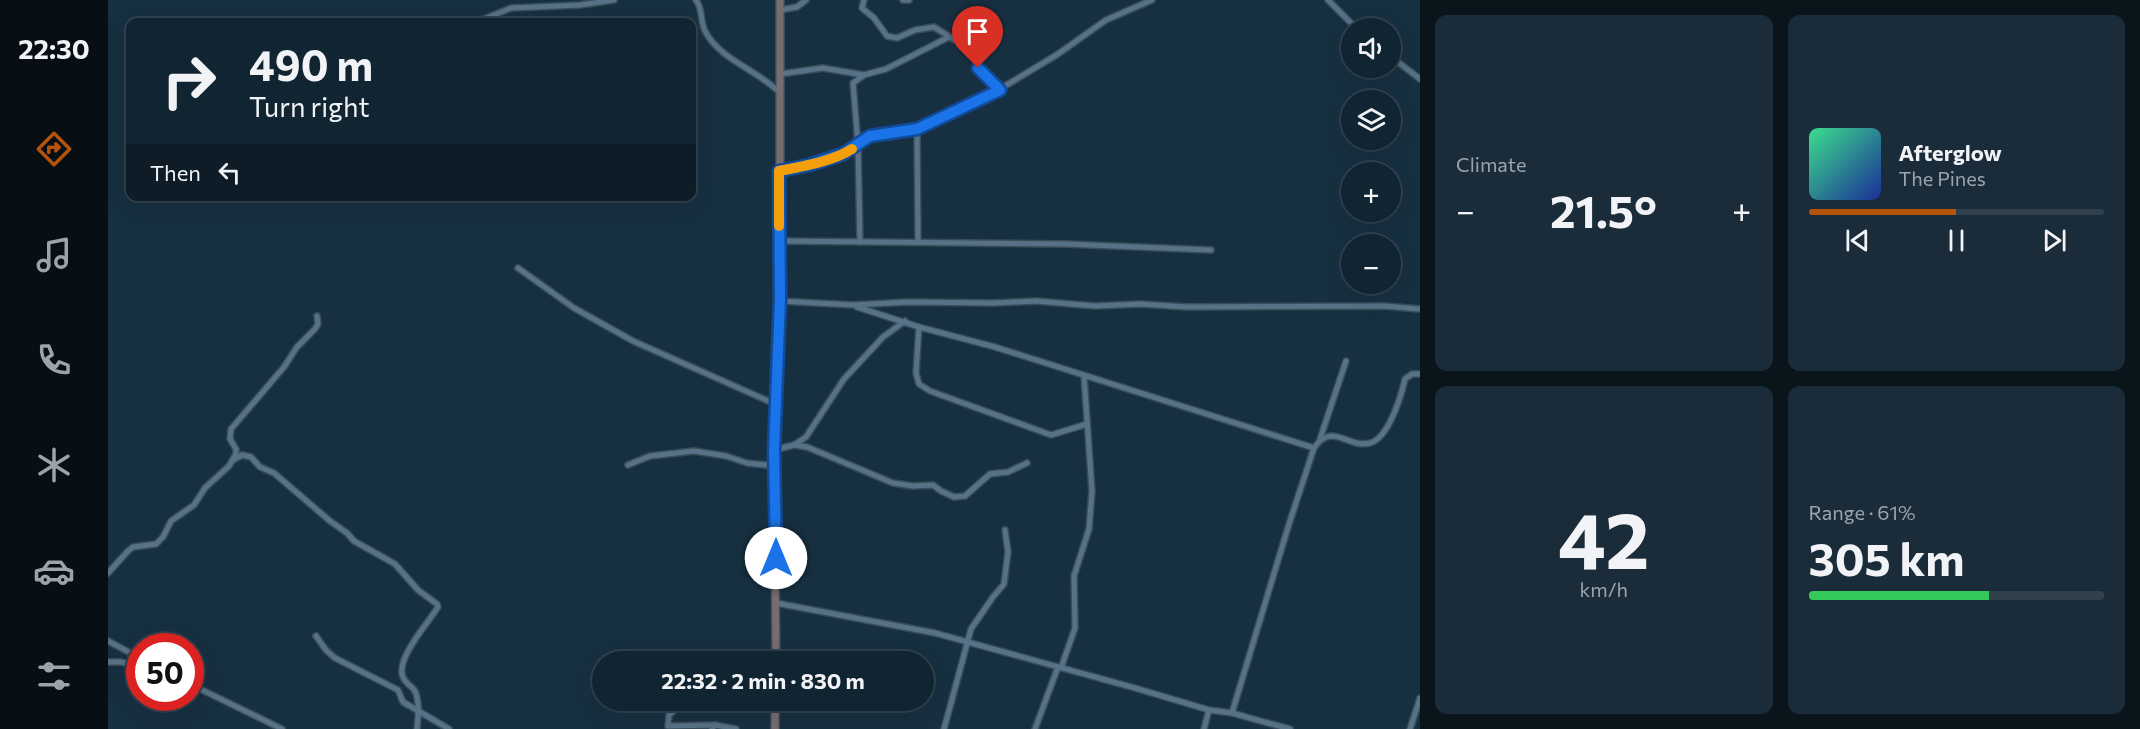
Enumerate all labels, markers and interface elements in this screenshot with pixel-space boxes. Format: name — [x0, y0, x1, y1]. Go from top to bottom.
pin — [952, 6, 1003, 68]
icon: arrive — [961, 15, 994, 48]
map controls — [1341, 18, 1401, 294]
button: sound — [1341, 18, 1401, 78]
text: 22:30 — [18, 32, 90, 65]
text: 490 m — [249, 38, 373, 90]
icon: right — [150, 42, 228, 120]
text: Turn right — [249, 90, 369, 123]
button: layers — [1341, 90, 1401, 150]
icon: directions — [33, 128, 75, 170]
text: Afterglow — [1899, 139, 2002, 166]
text: Climate — [1456, 152, 1526, 176]
icon: left — [213, 156, 246, 189]
text: Then — [150, 159, 201, 186]
button: + — [1341, 162, 1401, 222]
text: The Pines — [1899, 166, 1986, 190]
text: 21.5° — [1550, 182, 1657, 237]
text: − — [1456, 189, 1475, 230]
text: + — [1732, 189, 1752, 230]
icon: previous — [1841, 224, 1874, 257]
icon: pause — [1940, 224, 1973, 257]
icon: next — [2038, 224, 2071, 257]
icon: music — [33, 234, 75, 276]
button: − — [1341, 234, 1401, 294]
icon: phone — [33, 339, 75, 381]
icon: climate — [33, 444, 75, 486]
text: 42 — [1558, 490, 1650, 585]
text: Range · 61% — [1809, 500, 1916, 524]
position arrow — [744, 526, 808, 590]
text: 305 km — [1809, 530, 1965, 585]
icon: car — [33, 550, 75, 592]
text: km/h — [1579, 577, 1628, 601]
speed limit sign: 50 — [126, 633, 204, 711]
icon: filters — [33, 655, 75, 697]
text: 22:32 · 2 min · 830 m — [661, 667, 865, 694]

